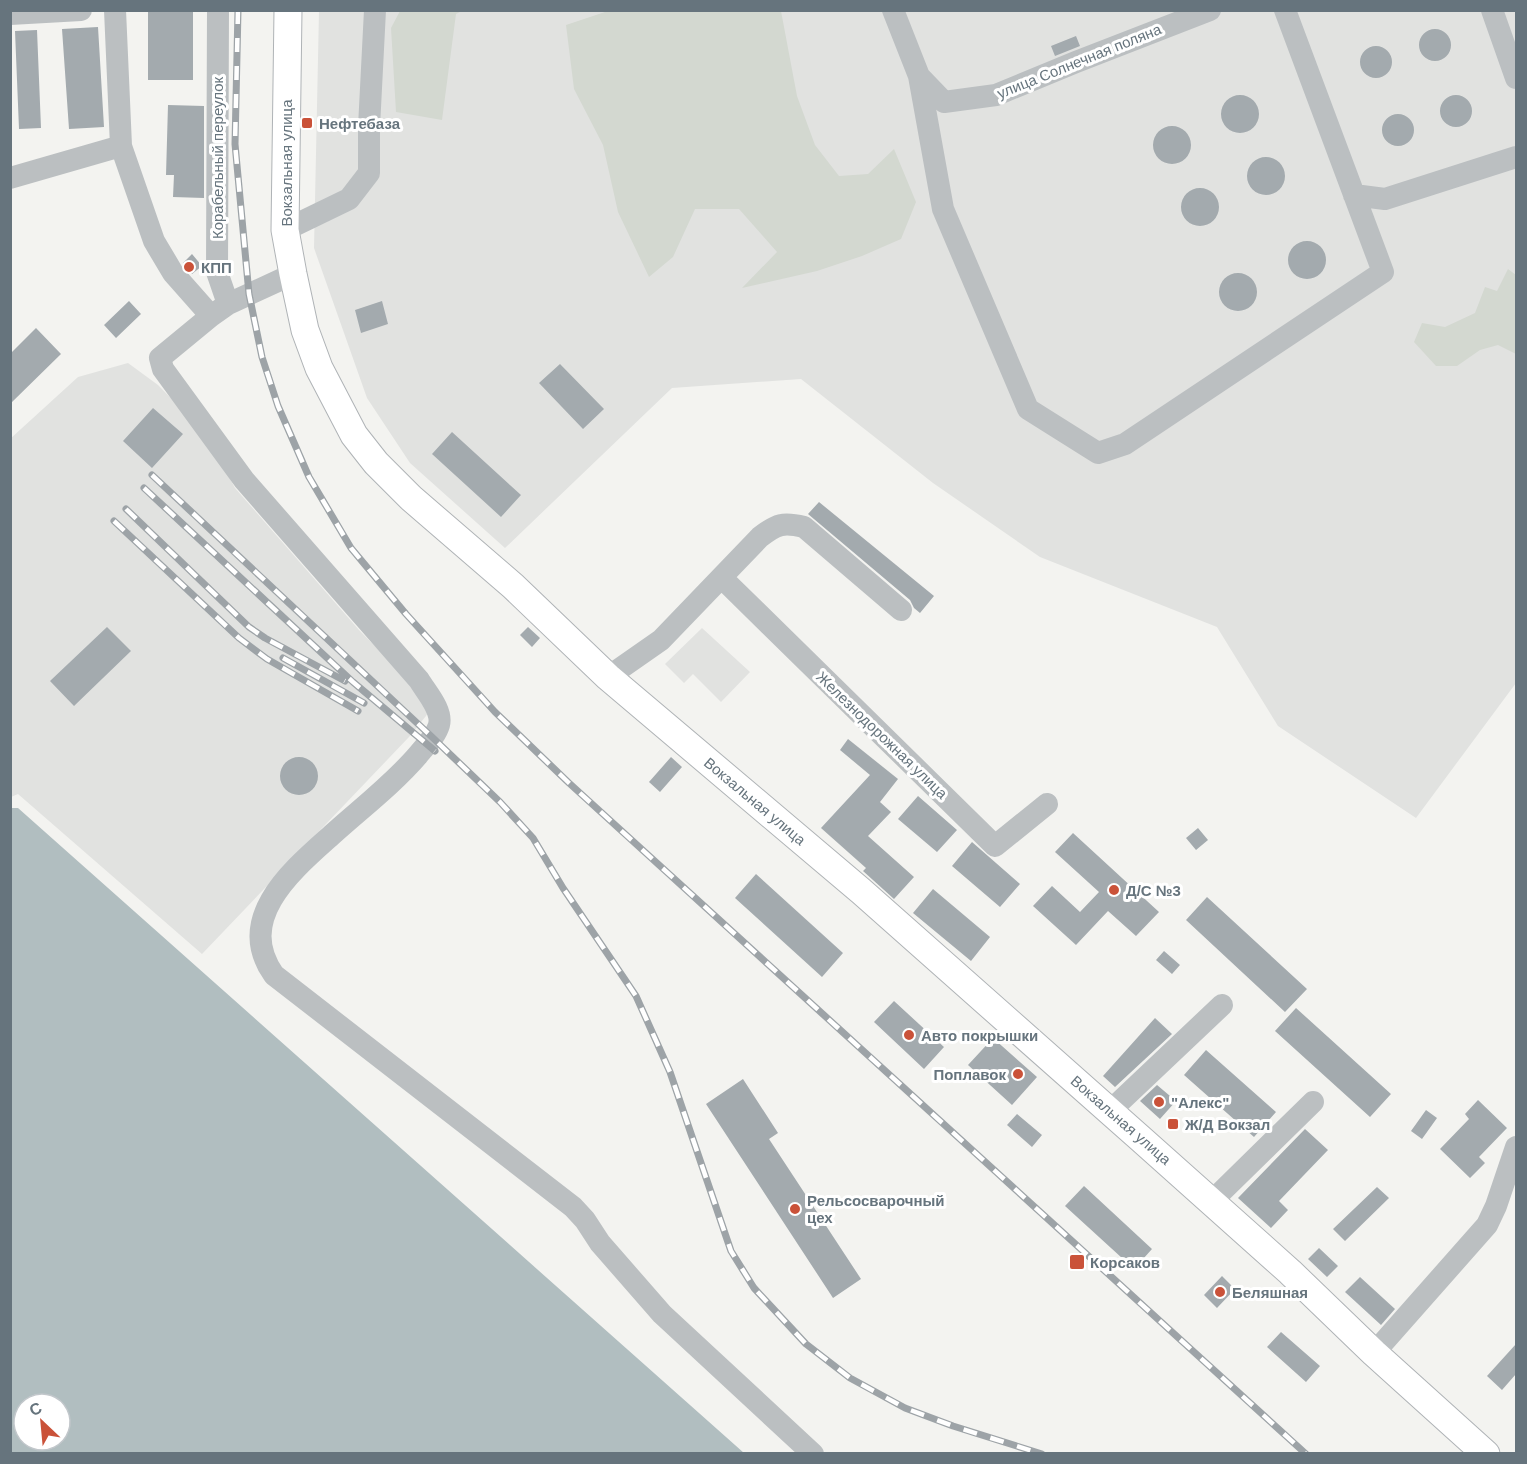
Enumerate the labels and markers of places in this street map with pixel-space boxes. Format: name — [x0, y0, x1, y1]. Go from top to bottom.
place label: Нефтебаза — [319, 115, 401, 132]
marker: Нефтебаза — [300, 116, 314, 130]
place label: КПП — [201, 259, 232, 276]
marker: КПП — [182, 260, 196, 274]
place label: Д/С №3 — [1126, 882, 1181, 899]
marker: Д/С №3 — [1107, 883, 1121, 897]
place label: Авто покрышки — [921, 1027, 1038, 1044]
marker: Авто покрышки — [902, 1028, 916, 1042]
place label: Поплавок — [933, 1066, 1006, 1083]
marker: Поплавок — [1011, 1067, 1025, 1081]
place label: "Алекс" — [1171, 1094, 1229, 1111]
marker: "Алекс" — [1152, 1095, 1166, 1109]
place label: Ж/Д Вокзал — [1184, 1116, 1270, 1133]
marker: Ж/Д Вокзал — [1166, 1117, 1180, 1131]
place label: Рельсосварочный цех — [807, 1192, 945, 1226]
marker: Рельсосварочный цех — [788, 1202, 802, 1216]
marker: Корсаков — [1068, 1253, 1086, 1271]
place label: Корсаков — [1090, 1254, 1160, 1271]
place label: Беляшная — [1232, 1284, 1308, 1301]
marker: Беляшная — [1213, 1285, 1227, 1299]

